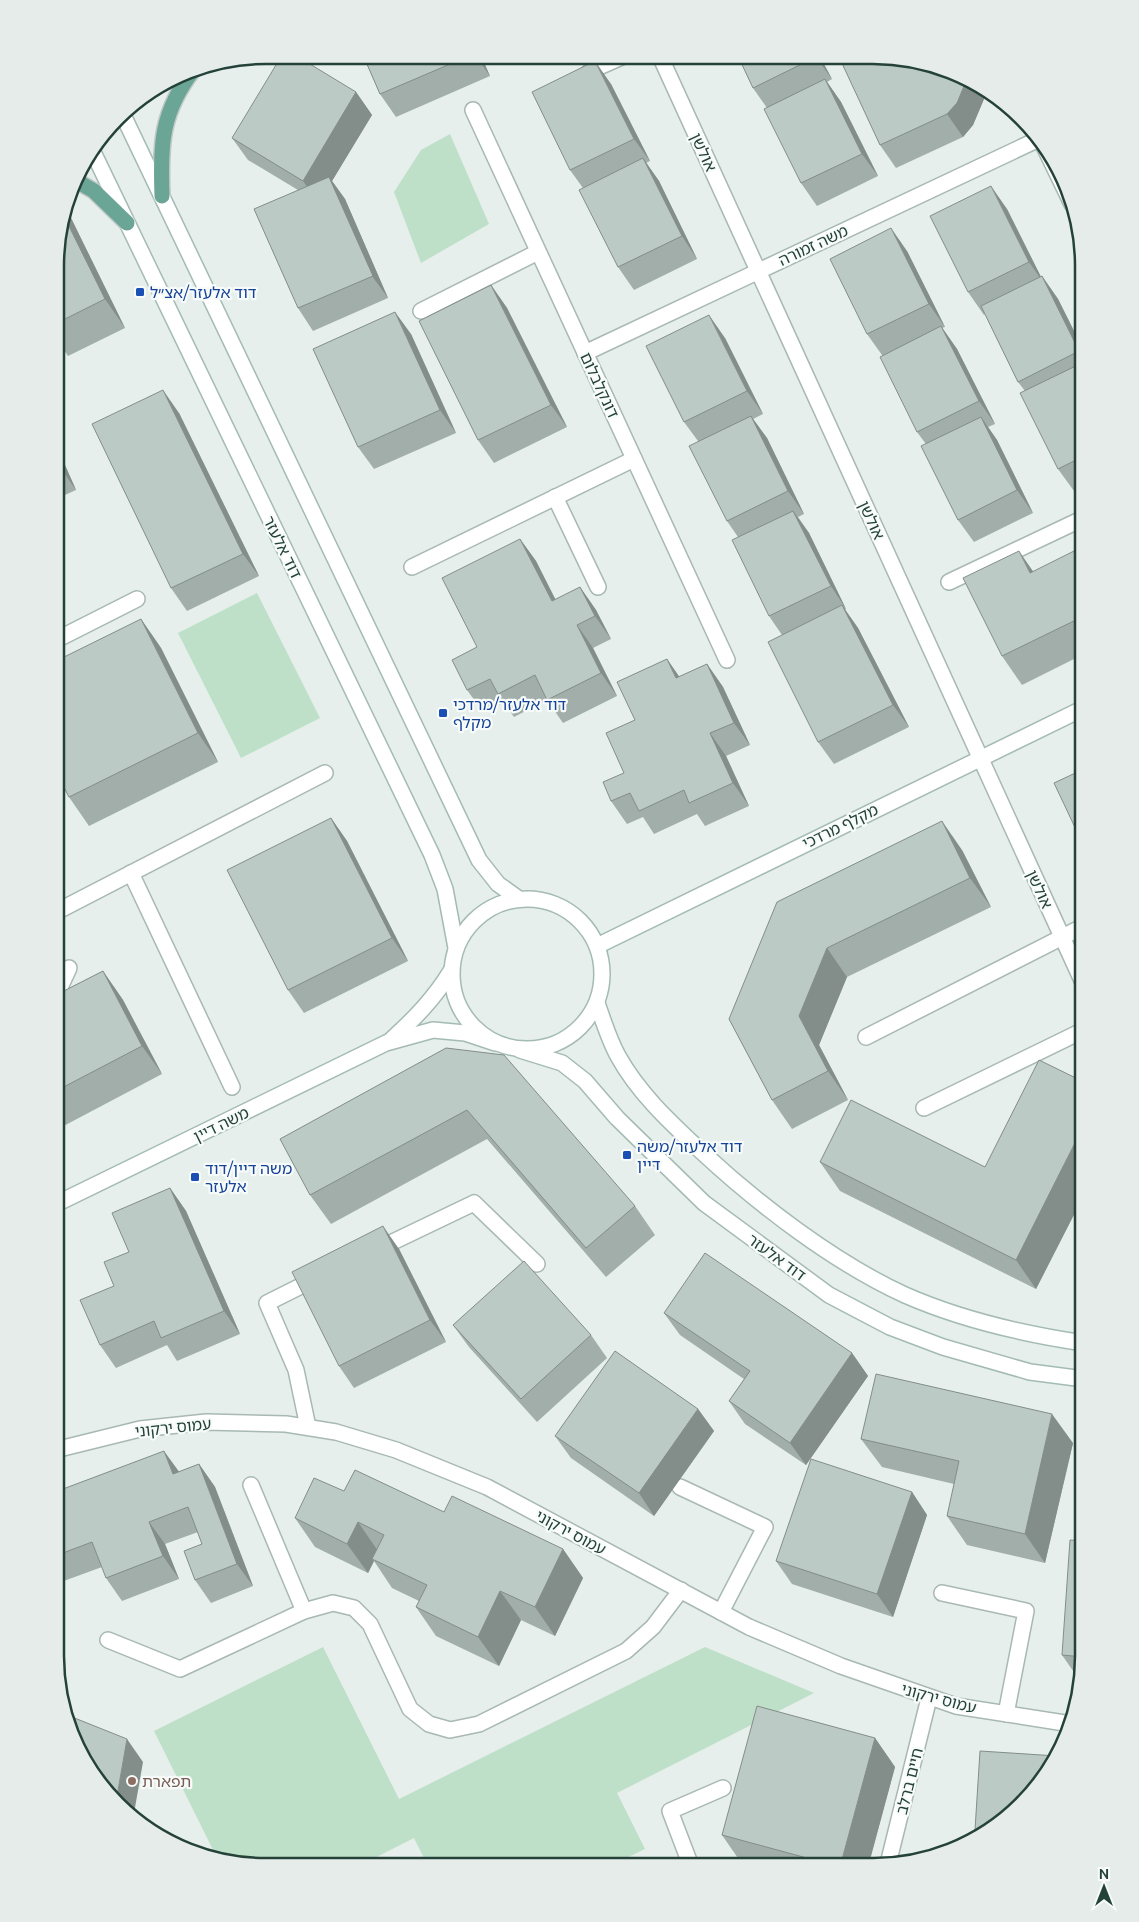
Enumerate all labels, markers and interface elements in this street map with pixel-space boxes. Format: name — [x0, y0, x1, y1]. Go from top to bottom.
street label: אולשן — [687, 130, 721, 174]
street label: משה זמורה — [775, 221, 851, 269]
place label: דוד אלעזר/אצ״ל — [150, 283, 257, 301]
marker: דוד אלעזר/אצ״ל — [134, 286, 146, 298]
street label: דונקלבלום — [577, 349, 623, 421]
street label: אולשן — [855, 498, 889, 542]
street label: דוד אלעזר — [260, 513, 306, 581]
place label: דוד אלעזר/מרדכי מקלף — [453, 695, 567, 731]
marker: דוד אלעזר/מרדכי מקלף — [437, 707, 449, 719]
street label: מקלף מרדכי — [799, 800, 881, 852]
street label: אולשן — [1023, 867, 1057, 911]
street label: משה דיין — [190, 1103, 252, 1145]
place label: דוד אלעזר/משה דיין — [637, 1137, 743, 1173]
marker: דוד אלעזר/משה דיין — [621, 1149, 633, 1161]
place label: משה דיין/דוד אלעזר — [205, 1159, 292, 1195]
marker: משה דיין/דוד אלעזר — [189, 1171, 201, 1183]
street label: דוד אלעזר — [744, 1230, 810, 1284]
street label: עמוס ירקוני — [134, 1414, 212, 1440]
street label: עמוס ירקוני — [533, 1506, 609, 1558]
street label: עמוס ירקוני — [900, 1679, 978, 1717]
street label: חיים ברלב — [892, 1746, 926, 1816]
place label: תפארת — [142, 1772, 191, 1790]
marker: תפארת — [126, 1775, 138, 1787]
north arrow — [1079, 1862, 1129, 1912]
text: N — [1099, 1866, 1109, 1882]

